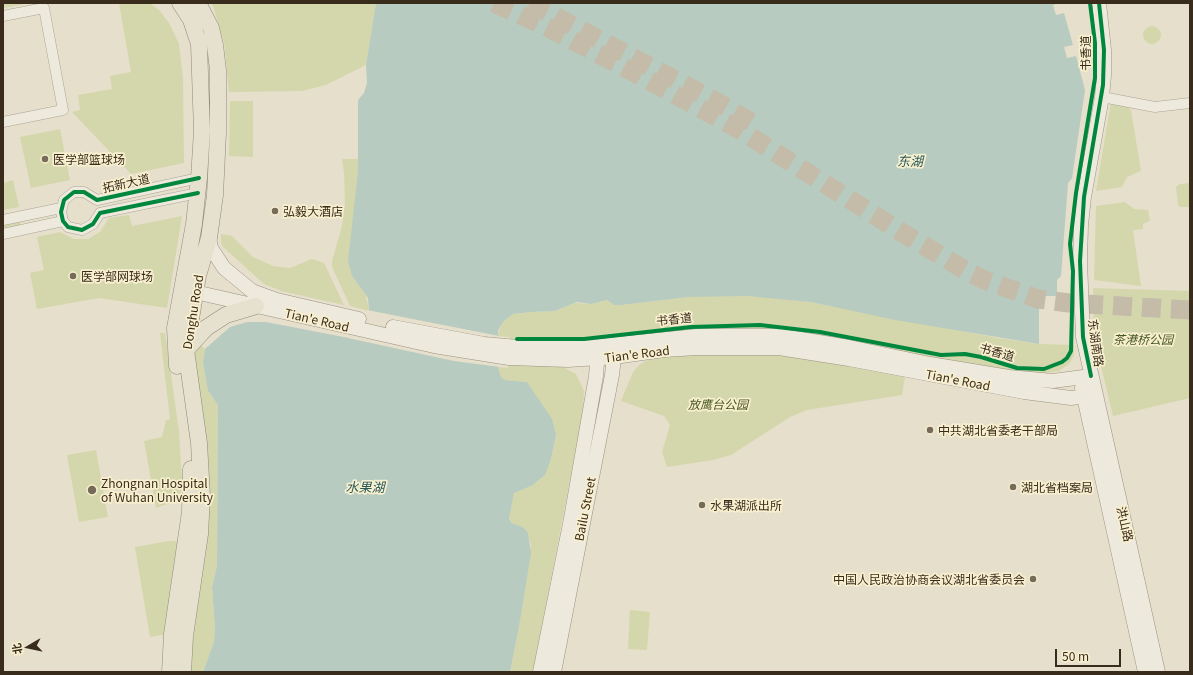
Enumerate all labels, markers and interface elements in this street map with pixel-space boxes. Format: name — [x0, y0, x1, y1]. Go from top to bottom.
street label: 书香道 — [1078, 35, 1092, 71]
place label: 医学部篮球场 — [53, 152, 125, 166]
water label: 东湖 — [897, 153, 923, 169]
marker: 医学部篮球场 — [40, 154, 50, 164]
street label: 拓新大道 — [101, 171, 151, 195]
place label: 弘毅大酒店 — [283, 204, 343, 218]
marker: 弘毅大酒店 — [270, 206, 280, 216]
place label: 医学部网球场 — [81, 269, 153, 283]
marker: 医学部网球场 — [68, 271, 78, 281]
street label: Donghu Road — [180, 274, 206, 350]
street label: Tian'e Road — [283, 306, 351, 334]
street label: 书香道 — [655, 310, 693, 328]
street label: 东湖南路 — [1086, 318, 1106, 368]
park label: 茶港桥公园 — [1113, 332, 1173, 346]
street label: 书香道 — [978, 340, 1016, 364]
street label: Tian'e Road — [604, 343, 670, 365]
street label: Tian'e Road — [924, 367, 992, 393]
park label: 放鹰台公园 — [688, 397, 748, 411]
place label: 中共湖北省委老干部局 — [938, 423, 1058, 437]
marker: 中共湖北省委老干部局 — [925, 425, 935, 435]
place label: Zhongnan Hospital of Wuhan University — [101, 476, 213, 504]
street label: Bailu Street — [572, 476, 598, 542]
water label: 水果湖 — [346, 479, 384, 495]
place label: 湖北省档案局 — [1021, 480, 1093, 494]
marker: 湖北省档案局 — [1008, 482, 1018, 492]
marker: Zhongnan Hospital of Wuhan University — [86, 484, 98, 496]
place label: 水果湖派出所 — [710, 498, 782, 512]
marker: 水果湖派出所 — [697, 500, 707, 510]
street label: 洪山路 — [1114, 505, 1136, 543]
place label: 中国人民政治协商会议湖北省委员会 — [833, 572, 1025, 586]
marker: 中国人民政治协商会议湖北省委员会 — [1028, 574, 1038, 584]
north arrow — [8, 627, 48, 667]
scale bar — [1057, 641, 1123, 667]
text: 北 — [7, 642, 25, 656]
text: 50 m — [1062, 647, 1089, 664]

